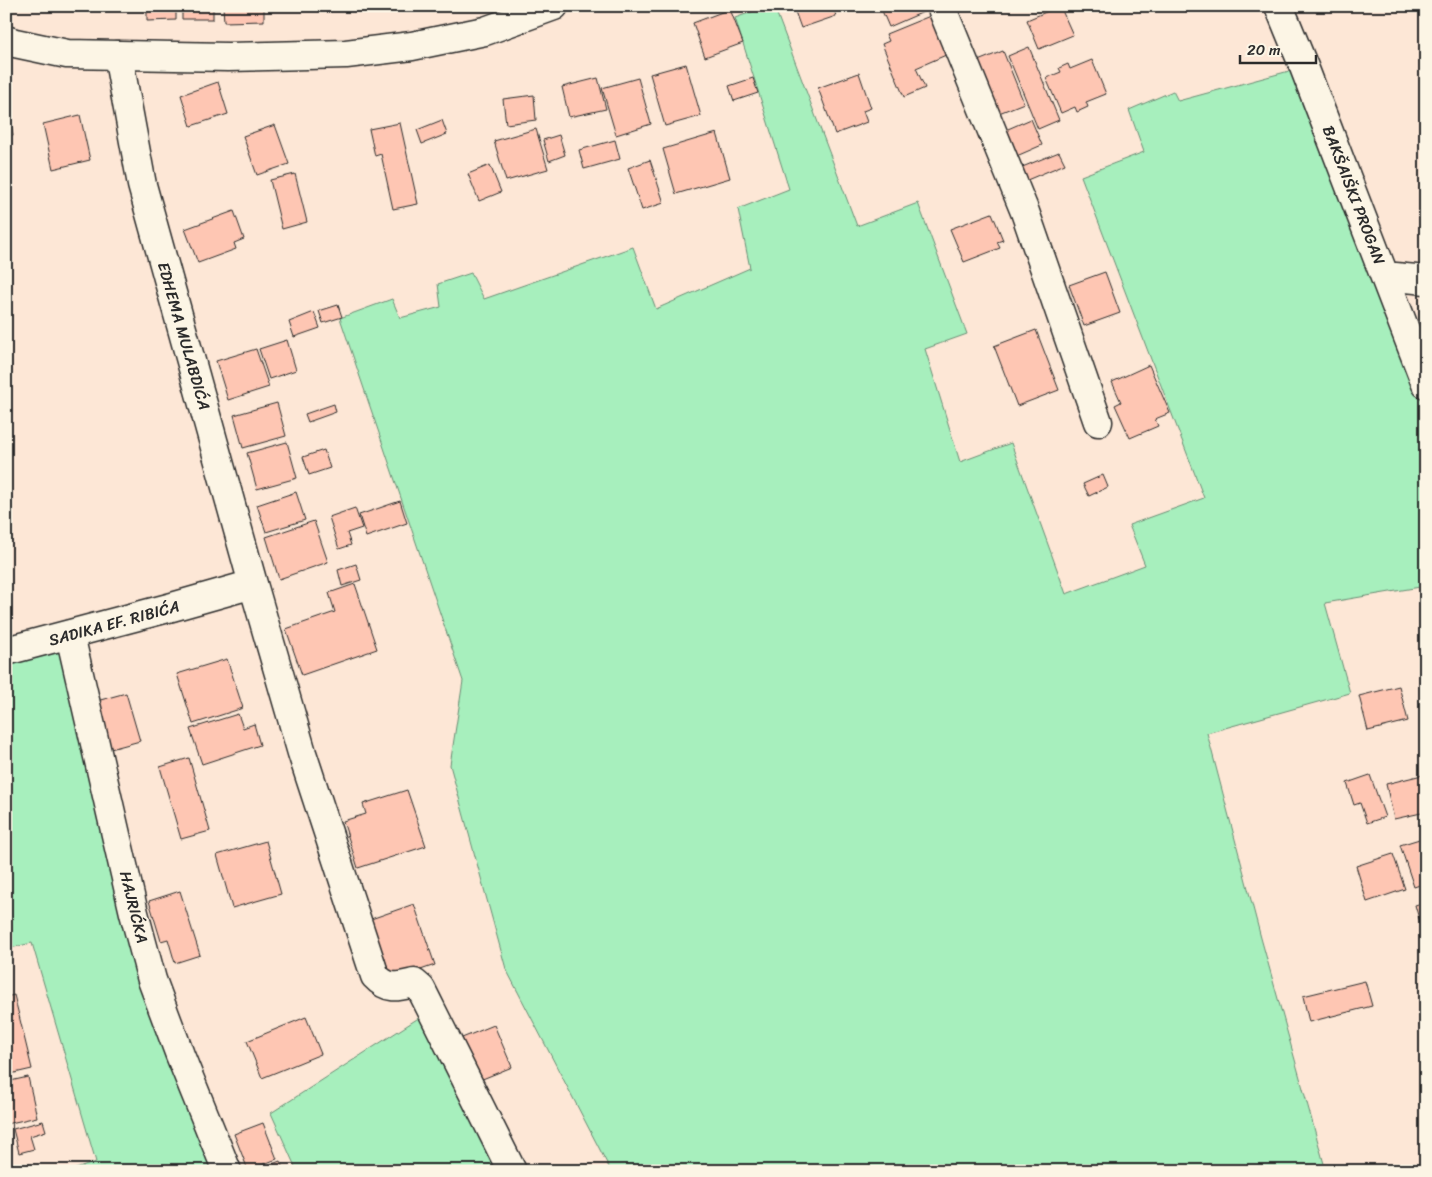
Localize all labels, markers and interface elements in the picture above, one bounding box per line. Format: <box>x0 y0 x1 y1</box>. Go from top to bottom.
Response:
scale bar <box>1240 32 1316 64</box>
text: 20 m <box>1247 37 1281 63</box>
street label: BAKŠAIŠKI PROGAN <box>1314 121 1394 269</box>
street label: EDHEMA MULABDIĆA <box>149 259 219 413</box>
street label: SADIKA EF. RIBIĆA <box>45 592 183 654</box>
street label: HAJRIĆKA <box>111 868 157 946</box>

